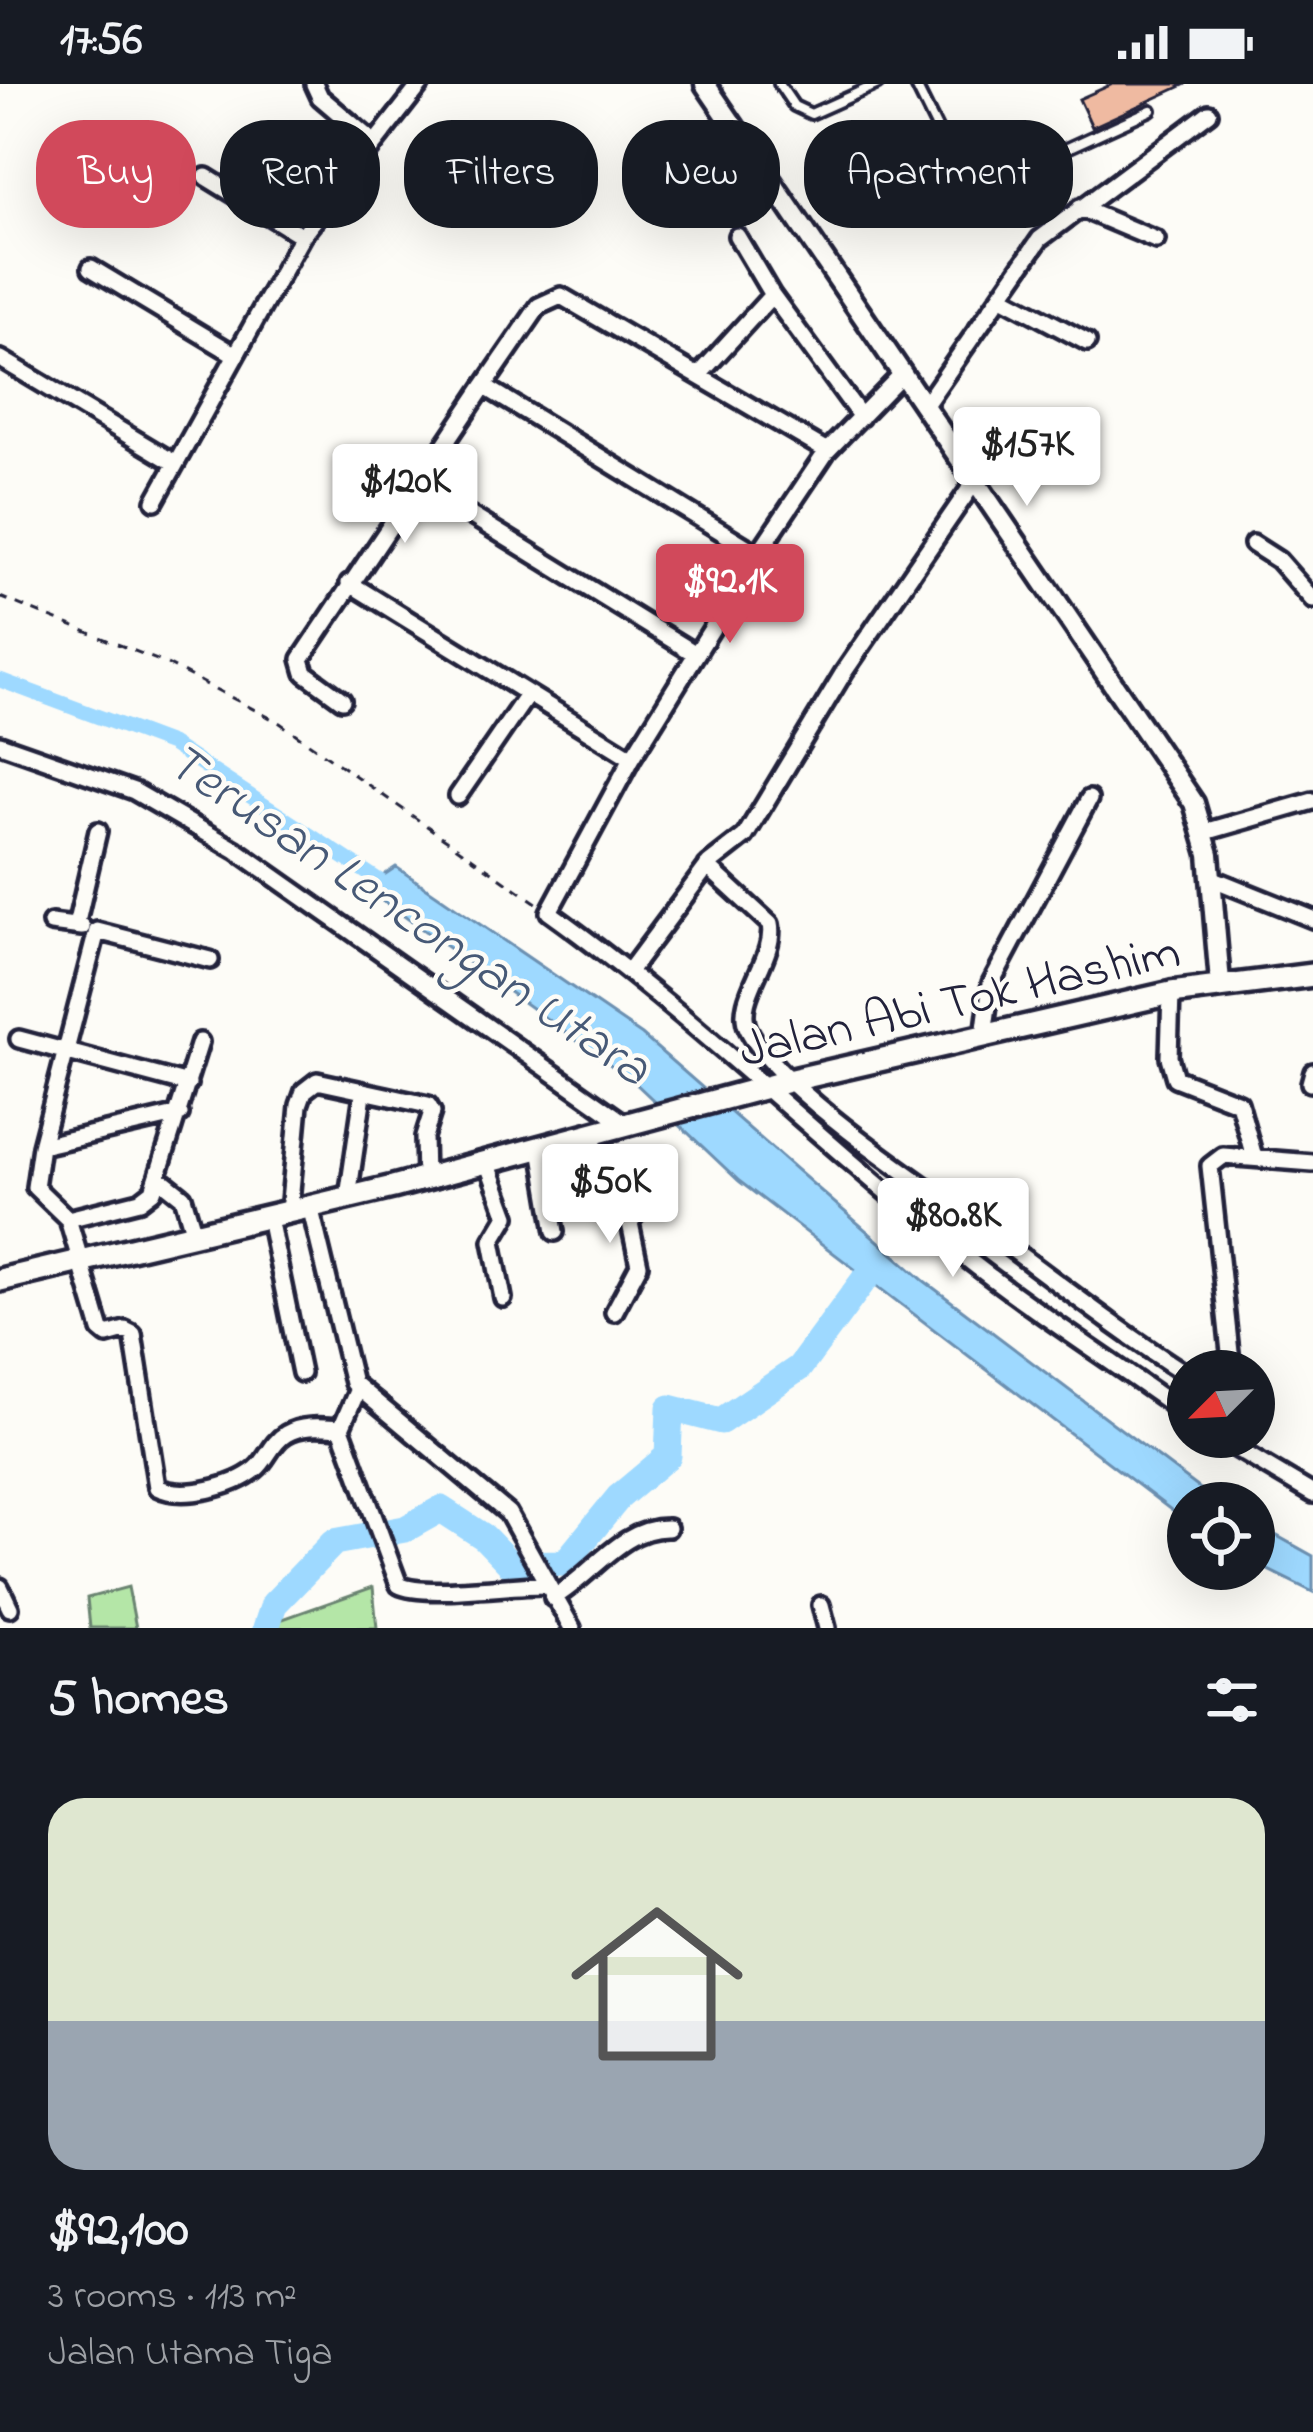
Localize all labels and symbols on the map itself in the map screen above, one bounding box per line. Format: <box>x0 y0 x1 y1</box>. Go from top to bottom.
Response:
pin: $157K <box>943 407 1111 509</box>
pin: $120K <box>321 444 489 546</box>
pin: $92.1K <box>632 544 828 646</box>
water label: Terusan Lencongan Utara <box>148 725 665 1110</box>
street label: Jalan Abi Tok Hashim <box>733 916 1188 1091</box>
pin: $50K <box>539 1144 681 1246</box>
pin: $80.8K <box>855 1178 1051 1280</box>
north arrow <box>1167 1350 1275 1458</box>

